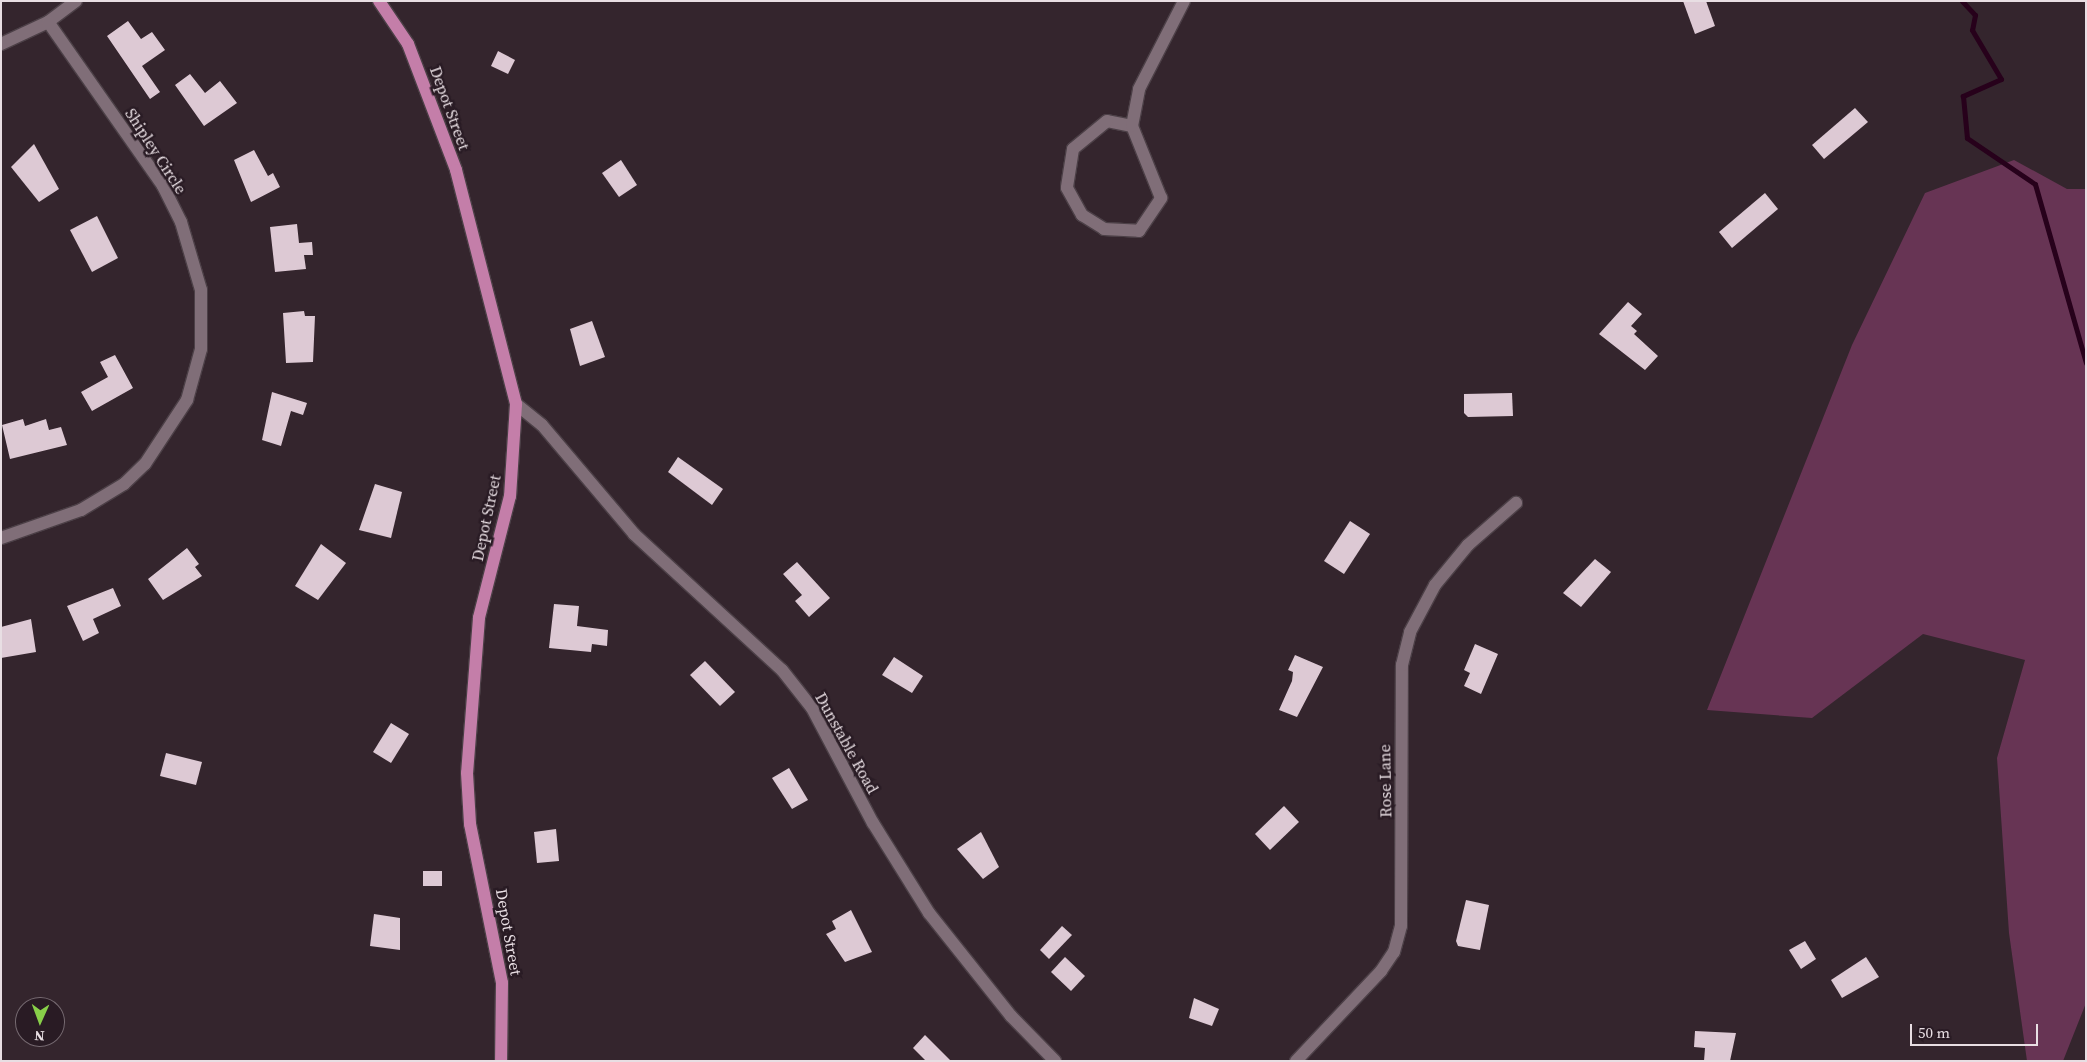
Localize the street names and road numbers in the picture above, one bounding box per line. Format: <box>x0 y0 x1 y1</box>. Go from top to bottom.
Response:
street label: Depot Street <box>426 64 474 152</box>
street label: Shipley Circle <box>121 105 191 197</box>
street label: Depot Street <box>468 473 504 563</box>
street label: Dunstable Road <box>811 689 883 797</box>
street label: Rose Lane <box>1375 744 1395 818</box>
street label: Depot Street <box>492 887 526 977</box>

